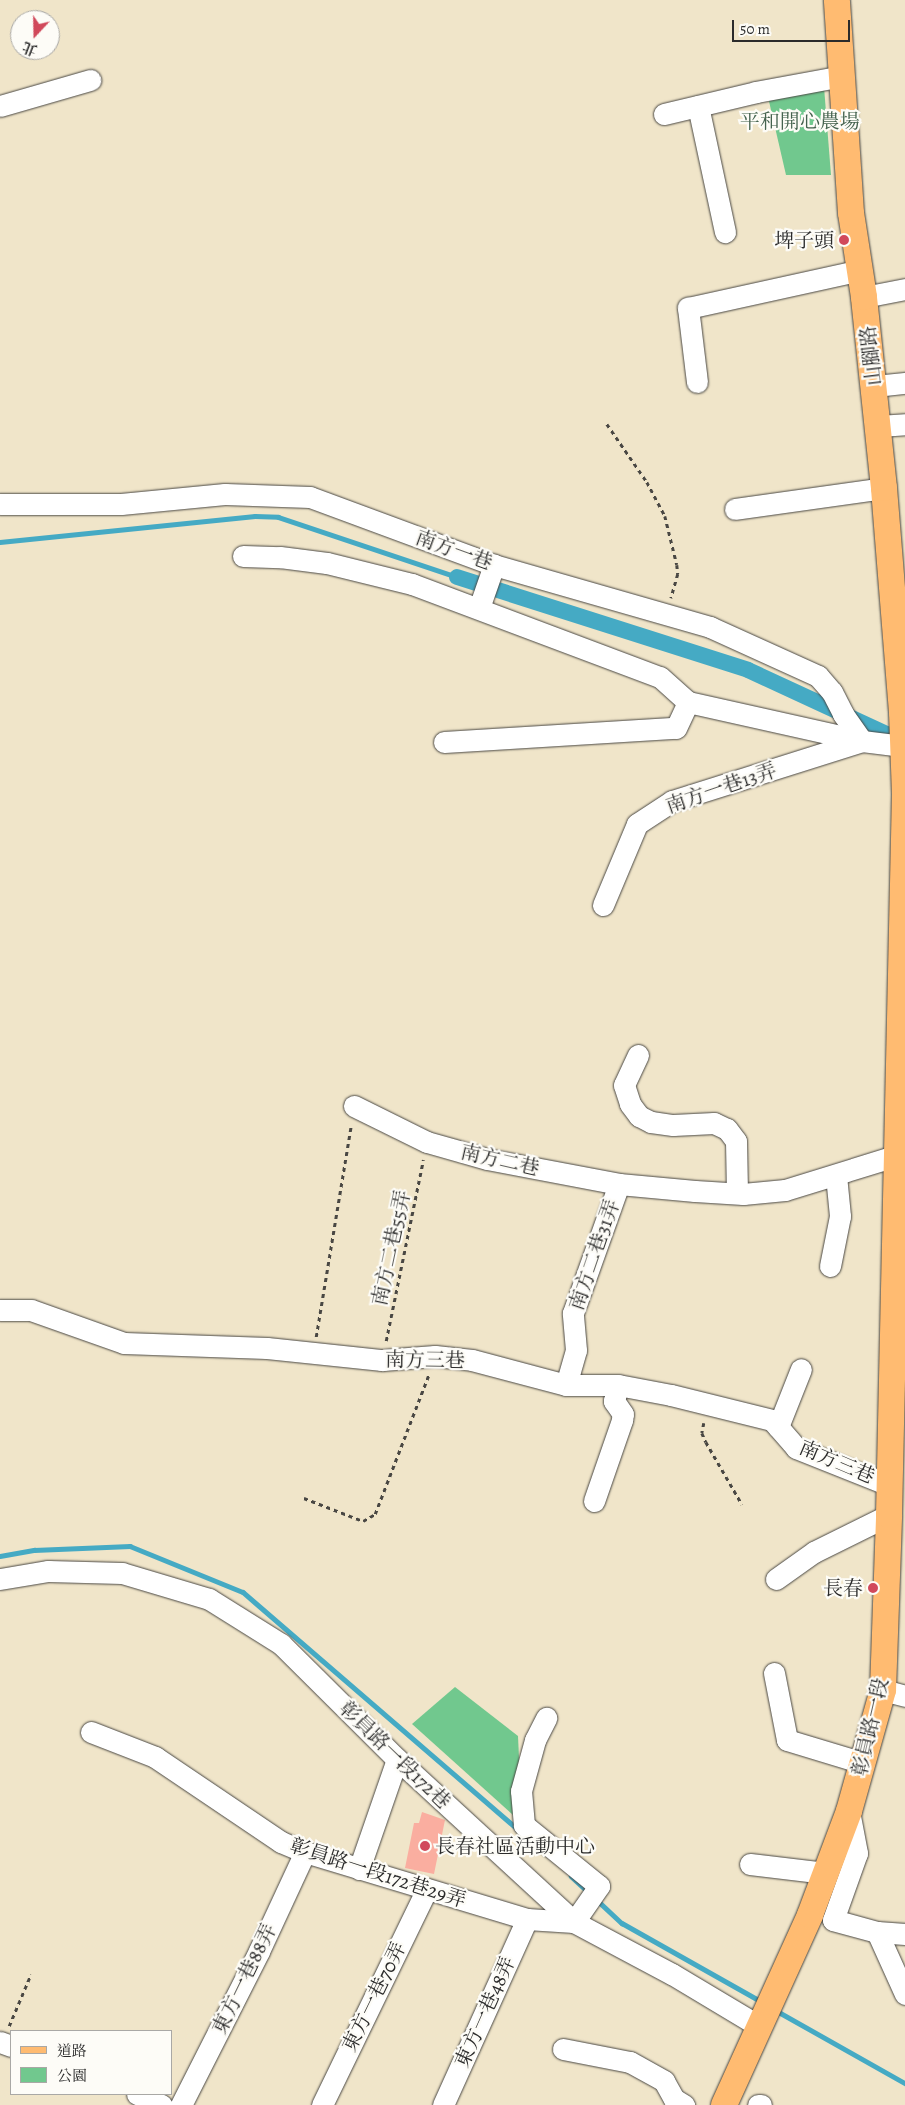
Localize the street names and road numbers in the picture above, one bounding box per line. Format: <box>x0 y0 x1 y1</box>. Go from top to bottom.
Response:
street label: 山腳路 <box>855 325 887 387</box>
street label: 南方一巷 <box>412 525 496 575</box>
street label: 南方一巷13弄 <box>663 758 779 818</box>
street label: 南方二巷 <box>458 1139 542 1181</box>
street label: 南方二巷55弄 <box>367 1188 415 1308</box>
street label: 南方二巷31弄 <box>564 1197 624 1313</box>
street label: 南方三巷 <box>385 1347 465 1373</box>
street label: 南方三巷 <box>795 1435 879 1489</box>
street label: 彰員路一段 <box>847 1676 893 1778</box>
street label: 彰員路一段172巷 <box>335 1696 455 1814</box>
street label: 彰員路一段172巷29弄 <box>287 1833 469 1913</box>
street label: 東方一巷88弄 <box>207 1920 281 2038</box>
street label: 東方一巷70弄 <box>337 1938 411 2056</box>
street label: 東方一巷48弄 <box>450 1953 520 2071</box>

